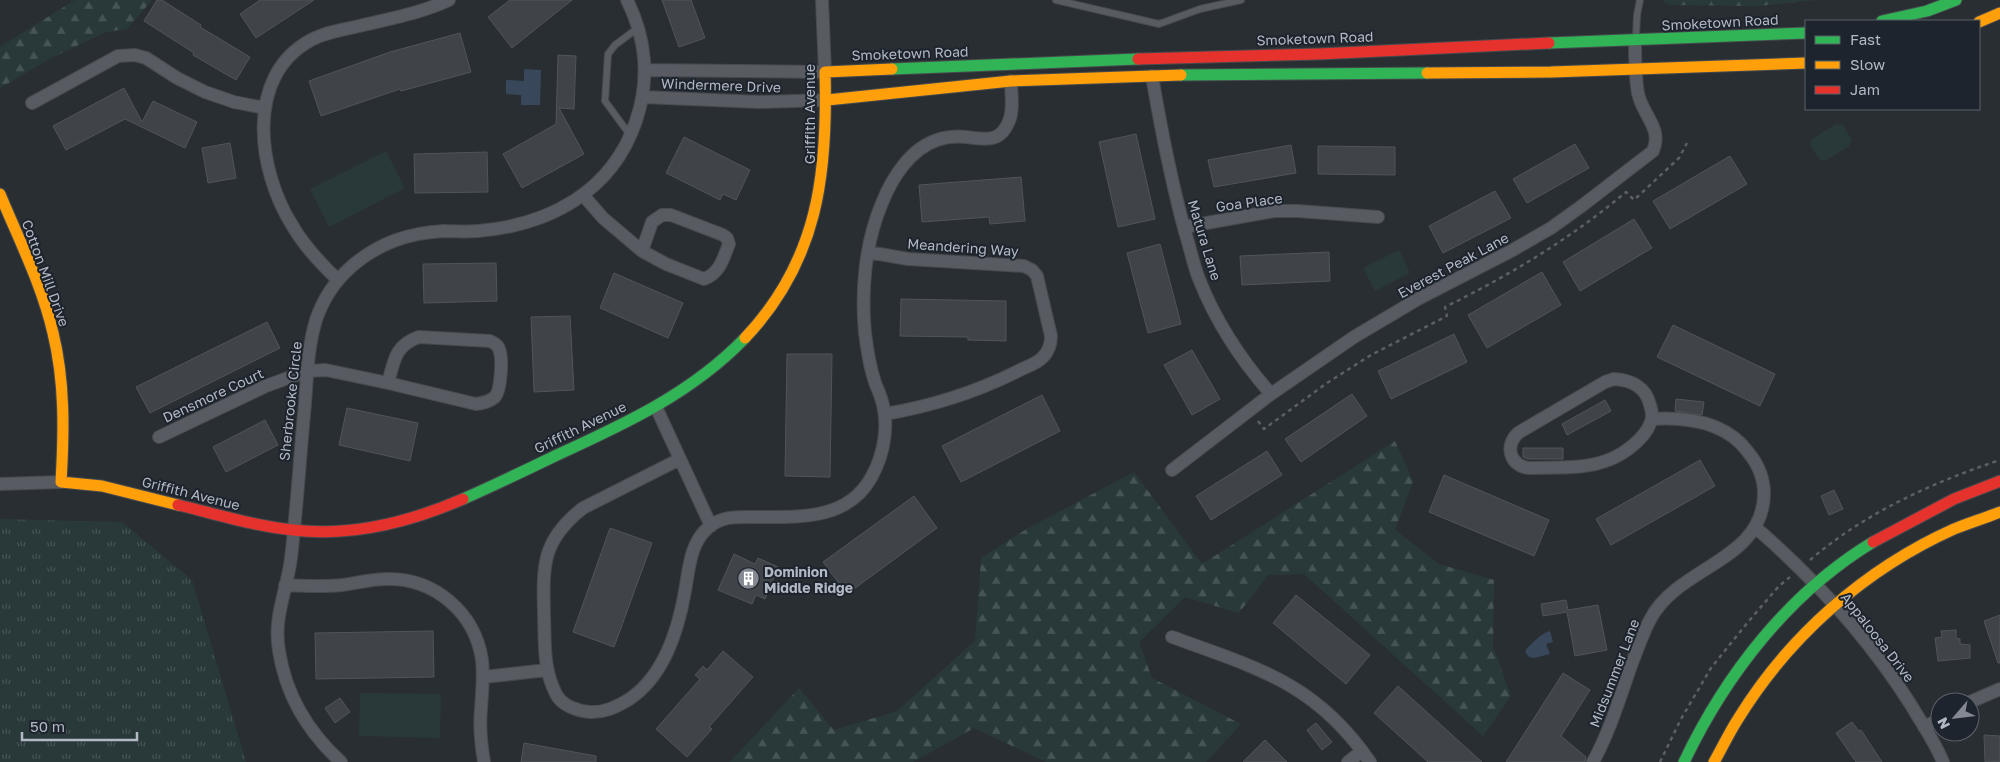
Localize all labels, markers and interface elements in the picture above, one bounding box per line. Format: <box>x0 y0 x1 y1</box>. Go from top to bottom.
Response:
street label: Smoketown Road <box>1661 10 1779 34</box>
legend <box>1805 20 1980 110</box>
street label: Smoketown Road <box>1256 27 1374 49</box>
text: Fast <box>1850 30 1881 48</box>
street label: Smoketown Road <box>851 42 969 64</box>
text: Slow <box>1850 55 1885 73</box>
street label: Griffith Avenue <box>801 64 818 164</box>
street label: Windermere Drive <box>661 74 781 96</box>
text: Jam <box>1850 80 1880 98</box>
street label: Goa Place <box>1215 189 1283 215</box>
street label: Matura Lane <box>1185 198 1225 282</box>
street label: Cotton Mill Drive <box>19 217 73 329</box>
street label: Everest Peak Lane <box>1395 229 1511 301</box>
street label: Meandering Way <box>907 235 1019 259</box>
street label: Sherbrooke Circle <box>275 341 305 461</box>
street label: Densmore Court <box>160 364 266 426</box>
street label: Griffith Avenue <box>531 397 629 457</box>
street label: Griffith Avenue <box>140 473 242 513</box>
place label: Dominion Middle Ridge <box>764 563 853 596</box>
building icon: Dominion Middle Ridge <box>736 567 760 591</box>
street label: Appaloosa Drive <box>1838 589 1918 685</box>
street label: Midsummer Lane <box>1585 616 1643 730</box>
north arrow <box>1930 692 1980 742</box>
scale bar <box>22 710 138 742</box>
text: N <box>1933 715 1953 732</box>
text: 50 m <box>30 717 65 735</box>

